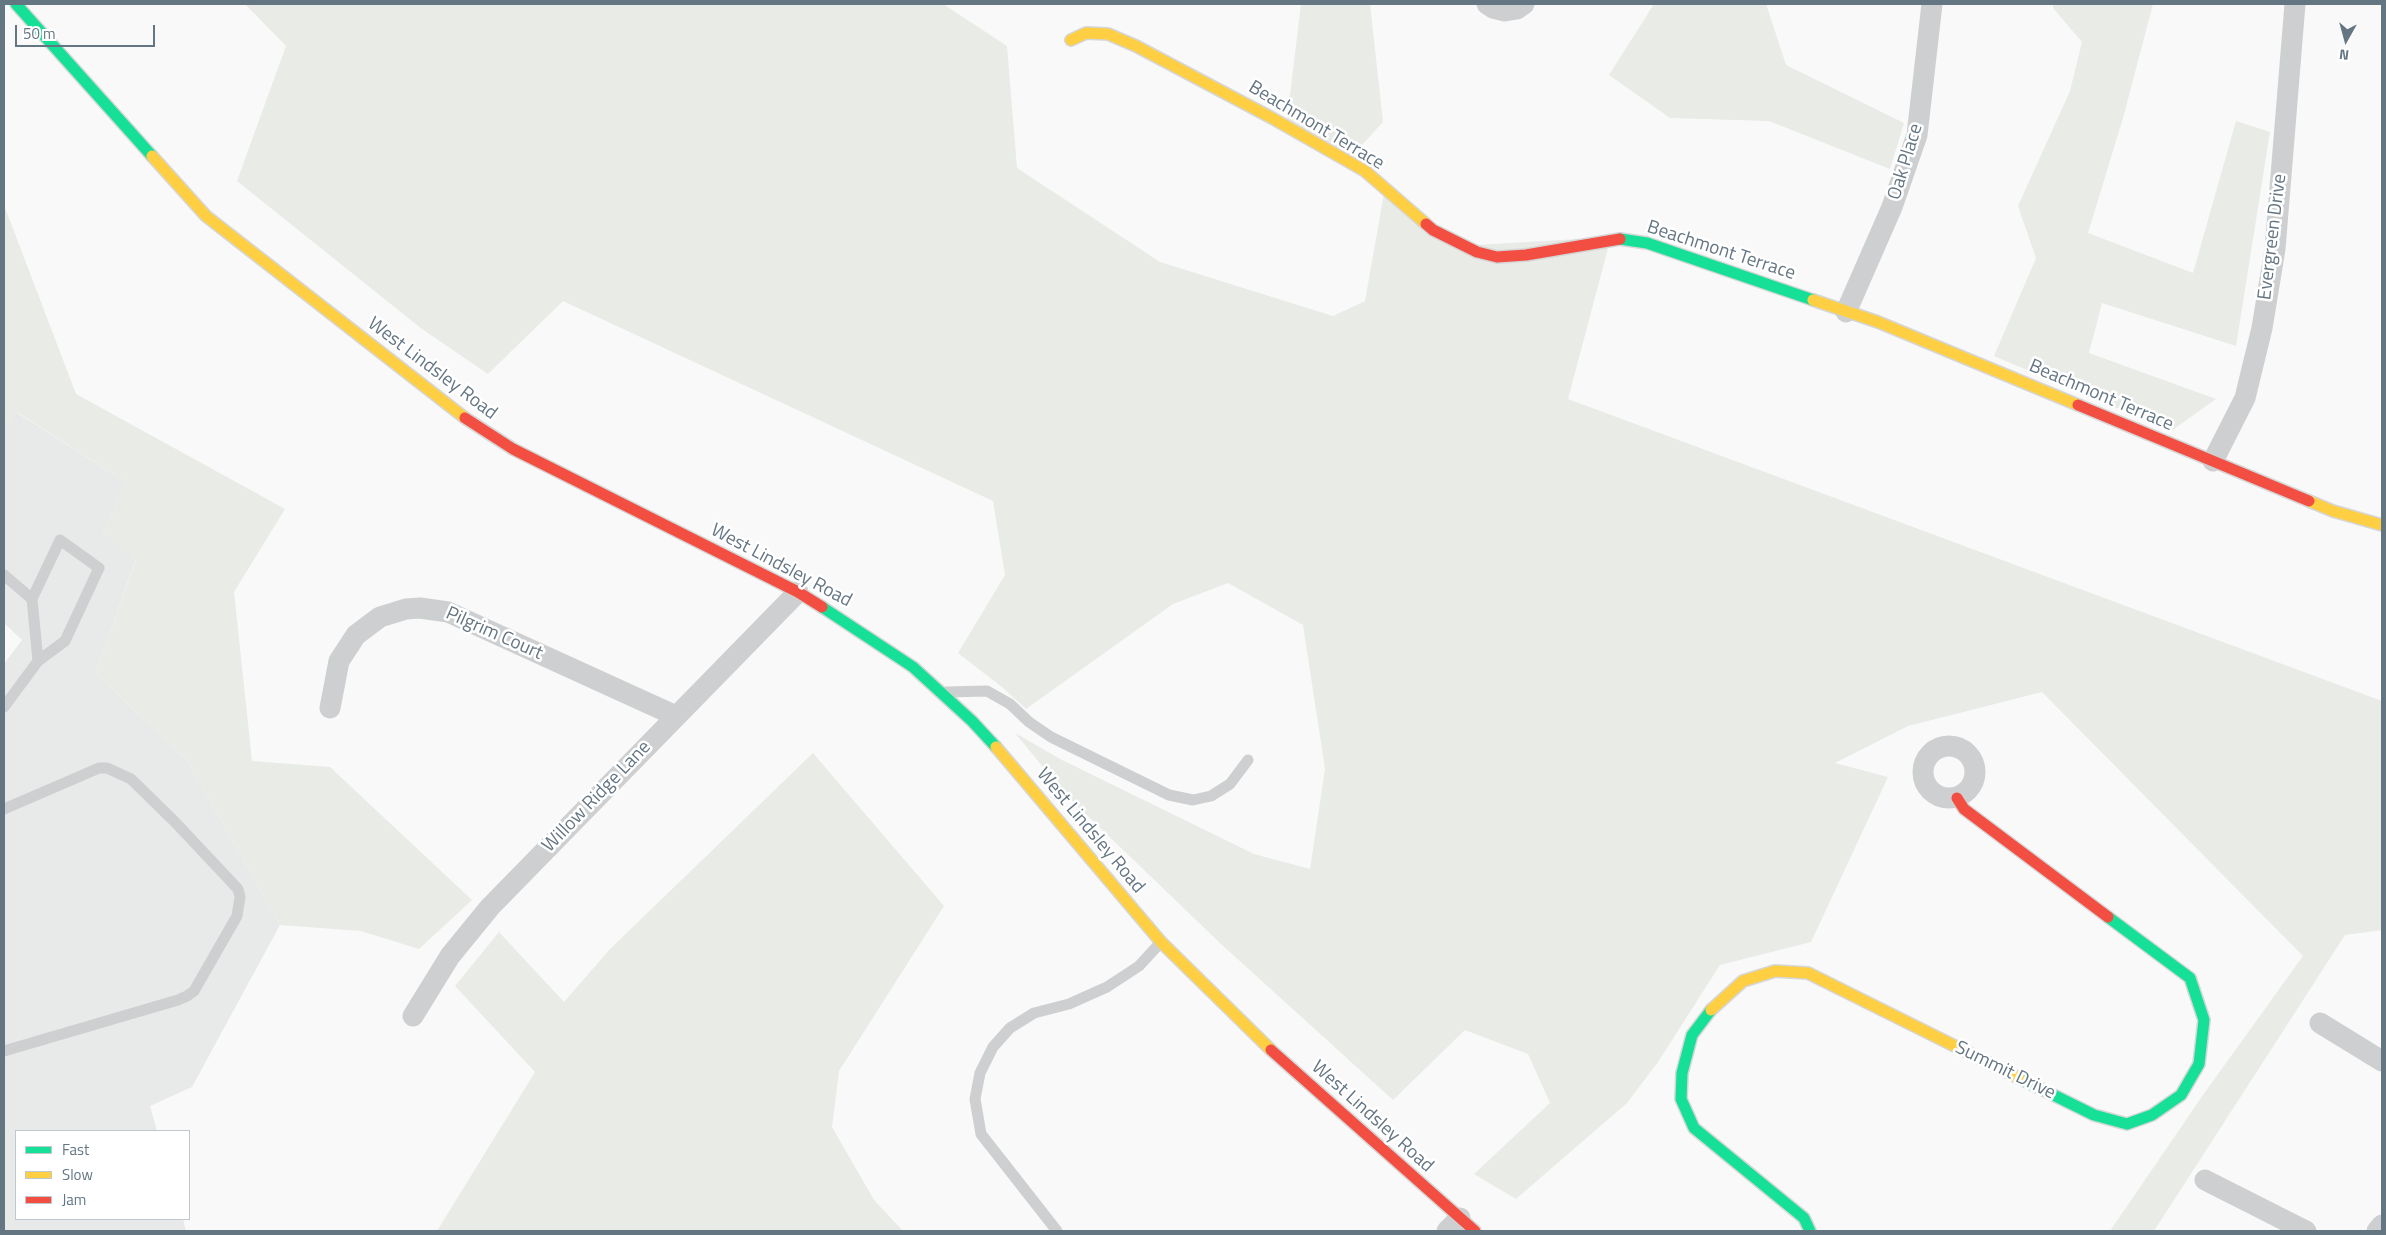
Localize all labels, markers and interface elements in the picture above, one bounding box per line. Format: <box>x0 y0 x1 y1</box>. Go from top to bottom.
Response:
scale bar <box>18 15 158 47</box>
north arrow <box>2321 15 2371 65</box>
text: 50 m <box>23 22 56 45</box>
text: N <box>2338 44 2350 66</box>
street label: Beachmont Terrace <box>1244 76 1388 176</box>
street label: Oak Place <box>1884 121 1928 203</box>
street label: Evergreen Drive <box>2254 173 2292 301</box>
street label: Beachmont Terrace <box>1644 216 1798 286</box>
street label: West Lindsley Road <box>363 313 501 425</box>
street label: Beachmont Terrace <box>2025 355 2177 437</box>
street label: West Lindsley Road <box>707 519 855 613</box>
street label: Pilgrim Court <box>442 602 546 666</box>
street label: Willow Ridge Lane <box>538 736 656 858</box>
street label: West Lindsley Road <box>1031 764 1149 898</box>
street label: Summit Drive <box>1951 1037 2059 1105</box>
street label: West Lindsley Road <box>1306 1056 1438 1178</box>
legend <box>15 1130 190 1220</box>
text: Fast <box>62 1138 89 1161</box>
text: Slow <box>62 1163 93 1186</box>
text: Jam <box>62 1188 86 1211</box>

